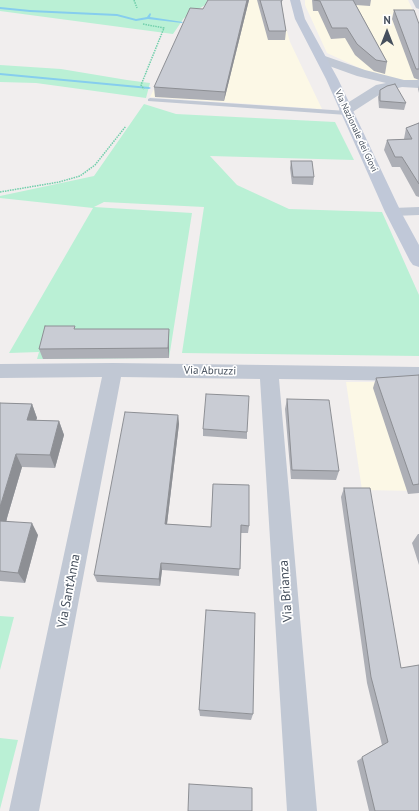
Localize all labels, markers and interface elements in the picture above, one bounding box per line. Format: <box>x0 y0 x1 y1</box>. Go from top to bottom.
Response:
north arrow <box>367 12 407 52</box>
text: N <box>383 13 391 27</box>
street label: Via Nazionale dei Giovi <box>332 88 380 174</box>
street label: Via Abruzzi <box>184 364 236 378</box>
street label: Via Sant'Anna <box>54 553 84 629</box>
street label: Via Brianza <box>276 559 296 623</box>

